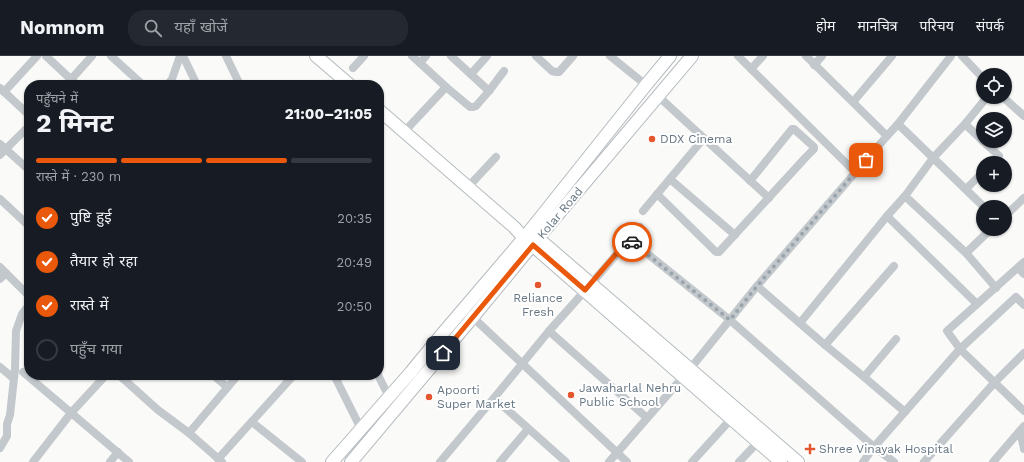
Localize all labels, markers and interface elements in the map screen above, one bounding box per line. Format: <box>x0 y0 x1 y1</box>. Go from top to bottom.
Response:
search box <box>128 10 408 46</box>
text: Nomnom <box>20 16 104 39</box>
icon: search <box>142 17 164 39</box>
text: यहाँ खोजें <box>174 18 227 36</box>
text: होम <box>816 18 835 34</box>
text: मानचित्र <box>857 18 898 34</box>
text: परिचय <box>920 18 954 34</box>
text: संपर्क <box>976 18 1004 34</box>
map controls <box>976 68 1012 236</box>
button: locate <box>976 68 1012 104</box>
text: पहुँचने में <box>36 91 78 106</box>
text: 21:00–21:05 <box>285 105 372 123</box>
text: 2 मिनट <box>36 108 114 138</box>
button: layers <box>976 112 1012 148</box>
place label: DDX Cinema <box>660 132 732 146</box>
marker: DDX Cinema <box>647 134 657 144</box>
pin <box>849 143 883 177</box>
icon: bag <box>855 149 877 171</box>
button: + <box>976 156 1012 192</box>
text: रास्ते में · 230 m <box>36 169 121 184</box>
street label: Kolar Road <box>534 184 586 242</box>
button: − <box>976 200 1012 236</box>
icon: check <box>36 207 58 229</box>
text: पुष्टि हुई <box>70 208 112 226</box>
text: 20:35 <box>337 211 372 226</box>
courier <box>612 222 652 262</box>
icon: car <box>621 231 643 253</box>
icon: check <box>36 251 58 273</box>
text: तैयार हो रहा <box>70 252 137 270</box>
text: 20:49 <box>337 255 372 270</box>
marker: Reliance Fresh <box>533 280 543 290</box>
place label: Reliance Fresh <box>513 291 563 319</box>
icon: check <box>36 295 58 317</box>
text: रास्ते में <box>70 296 109 314</box>
text: 20:50 <box>337 299 372 314</box>
pin <box>426 336 460 370</box>
text: पहुँच गया <box>70 340 122 358</box>
icon: home <box>432 342 454 364</box>
place label: Jawaharlal Nehru Public School <box>579 381 681 409</box>
place label: Apoorti Super Market <box>437 383 515 411</box>
marker: Jawaharlal Nehru Public School <box>566 390 576 400</box>
marker: Apoorti Super Market <box>424 392 434 402</box>
place label: Shree Vinayak Hospital <box>819 442 953 456</box>
marker: Shree Vinayak Hospital <box>804 443 816 455</box>

